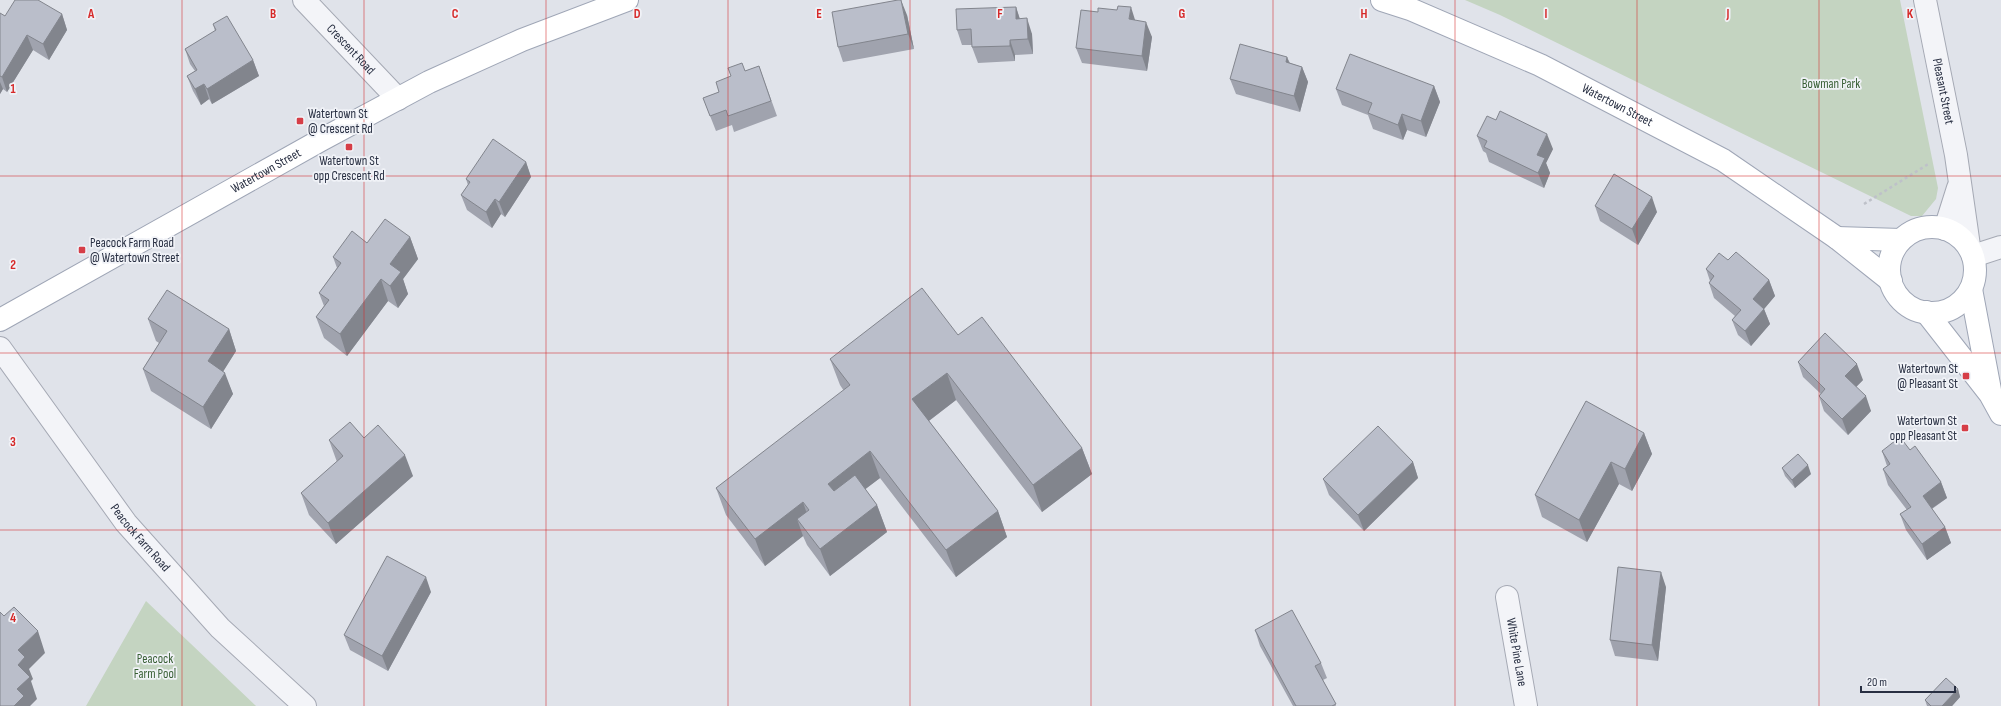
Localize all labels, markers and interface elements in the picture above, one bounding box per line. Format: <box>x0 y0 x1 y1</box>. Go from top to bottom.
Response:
text: A <box>87 6 95 22</box>
text: B <box>270 6 276 22</box>
text: C <box>452 6 459 22</box>
text: D <box>634 6 641 22</box>
text: E <box>816 6 822 22</box>
text: F <box>997 6 1003 22</box>
text: G <box>1179 6 1186 22</box>
text: H <box>1361 6 1368 22</box>
text: I <box>1545 6 1548 22</box>
text: J <box>1726 6 1730 22</box>
text: K <box>1907 6 1914 22</box>
street label: Crescent Road <box>323 21 378 78</box>
street label: Pleasant Street <box>1929 57 1958 126</box>
park label: Bowman Park <box>1802 76 1860 92</box>
street label: Watertown Street <box>1579 80 1655 130</box>
text: 1 <box>10 81 16 97</box>
place label: Watertown St @ Crescent Rd <box>308 106 373 137</box>
marker: Watertown St @ Crescent Rd <box>295 116 305 126</box>
marker: Watertown St opp Crescent Rd <box>344 142 354 152</box>
street label: Watertown Street <box>228 145 304 197</box>
place label: Watertown St opp Crescent Rd <box>313 153 385 184</box>
place label: Peacock Farm Road @ Watertown Street <box>90 235 179 266</box>
marker: Peacock Farm Road @ Watertown Street <box>77 245 87 255</box>
text: 2 <box>10 257 16 273</box>
place label: Watertown St @ Pleasant St <box>1897 361 1958 392</box>
marker: Watertown St @ Pleasant St <box>1961 371 1971 381</box>
place label: Watertown St opp Pleasant St <box>1890 413 1957 444</box>
marker: Watertown St opp Pleasant St <box>1960 423 1970 433</box>
text: 3 <box>10 434 16 450</box>
street label: Peacock Farm Road <box>107 501 174 575</box>
text: 4 <box>10 610 16 626</box>
street label: White Pine Lane <box>1503 617 1530 688</box>
park label: Peacock Farm Pool <box>134 651 176 682</box>
scale bar <box>1861 668 1955 694</box>
text: 20 m <box>1867 675 1887 690</box>

